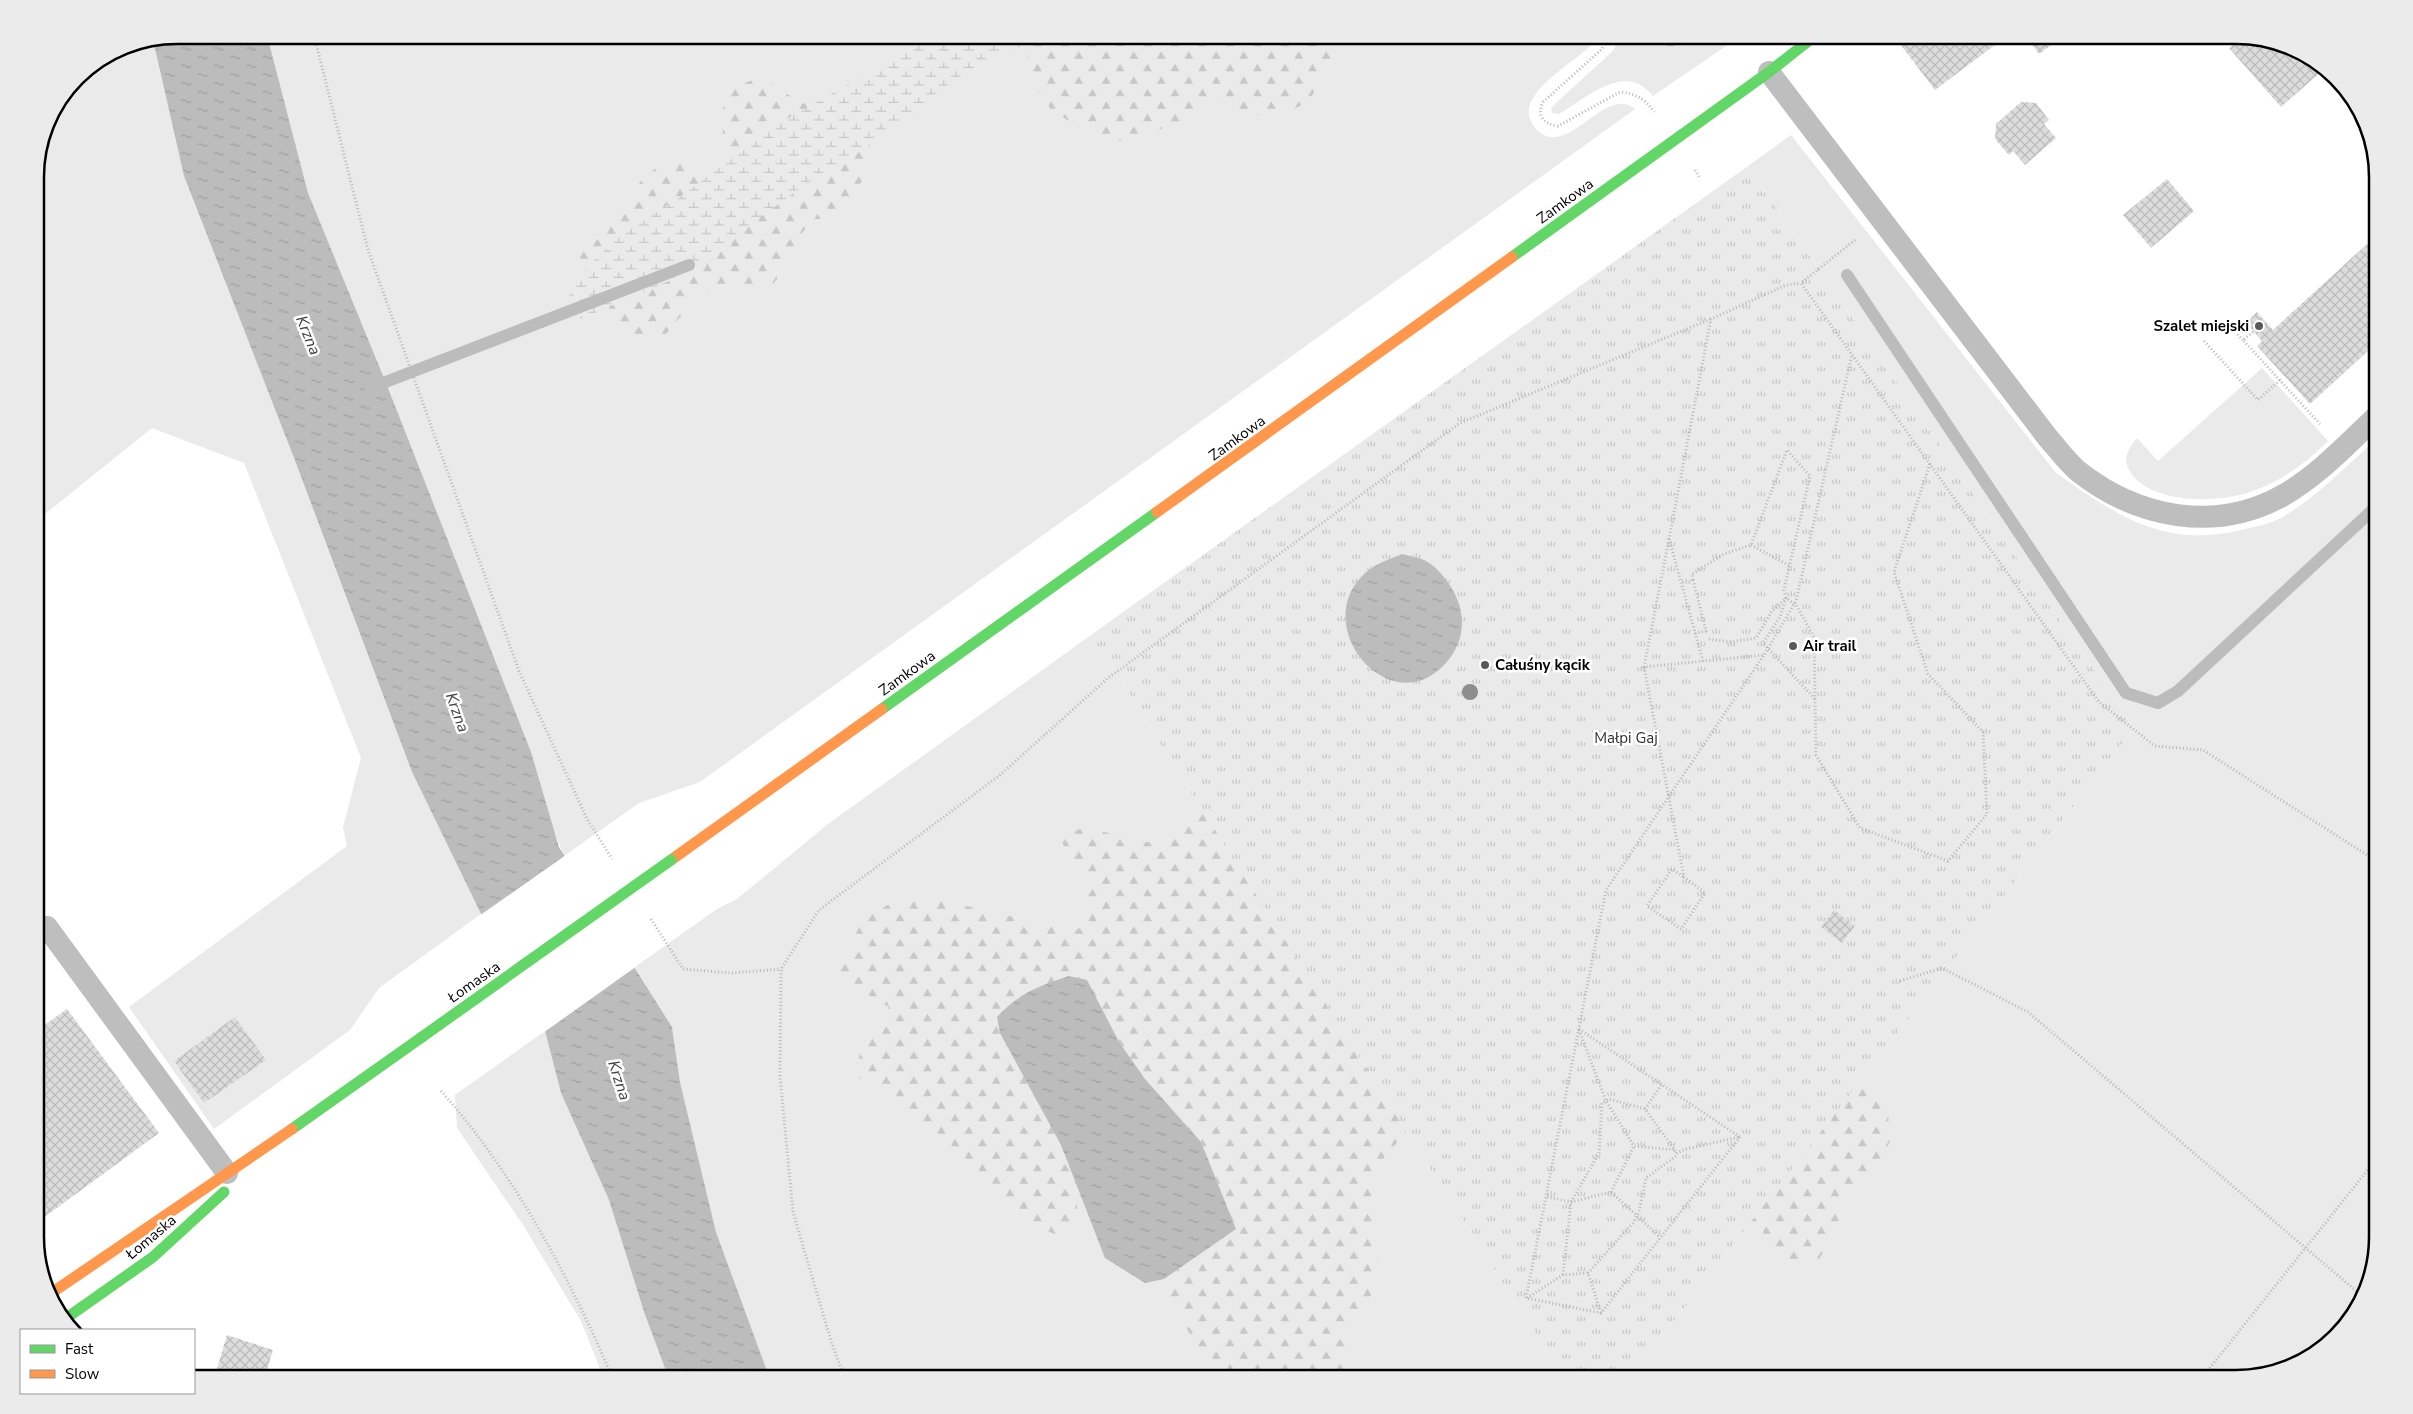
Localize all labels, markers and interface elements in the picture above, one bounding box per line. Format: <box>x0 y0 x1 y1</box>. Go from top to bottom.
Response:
street label: Zamkowa <box>1533 174 1597 228</box>
water label: Krzna <box>290 312 326 358</box>
place label: Szalet miejski <box>2154 316 2249 336</box>
marker: Szalet miejski <box>2253 320 2265 332</box>
street label: Zamkowa <box>1205 411 1269 465</box>
place label: Air trail <box>1803 636 1857 656</box>
marker: Air trail <box>1787 640 1799 652</box>
street label: Zamkowa <box>875 646 939 700</box>
place label: Całuśny kącik <box>1495 655 1591 675</box>
marker: Całuśny kącik <box>1479 659 1491 671</box>
water label: Krzna <box>440 689 474 735</box>
park label: Małpi Gaj <box>1594 728 1658 748</box>
street label: Łomaska <box>443 957 504 1008</box>
water label: Krzna <box>602 1058 636 1103</box>
street label: Łomaska <box>121 1210 180 1265</box>
legend <box>20 1329 195 1394</box>
text: Fast <box>65 1339 94 1359</box>
text: Slow <box>65 1364 100 1384</box>

